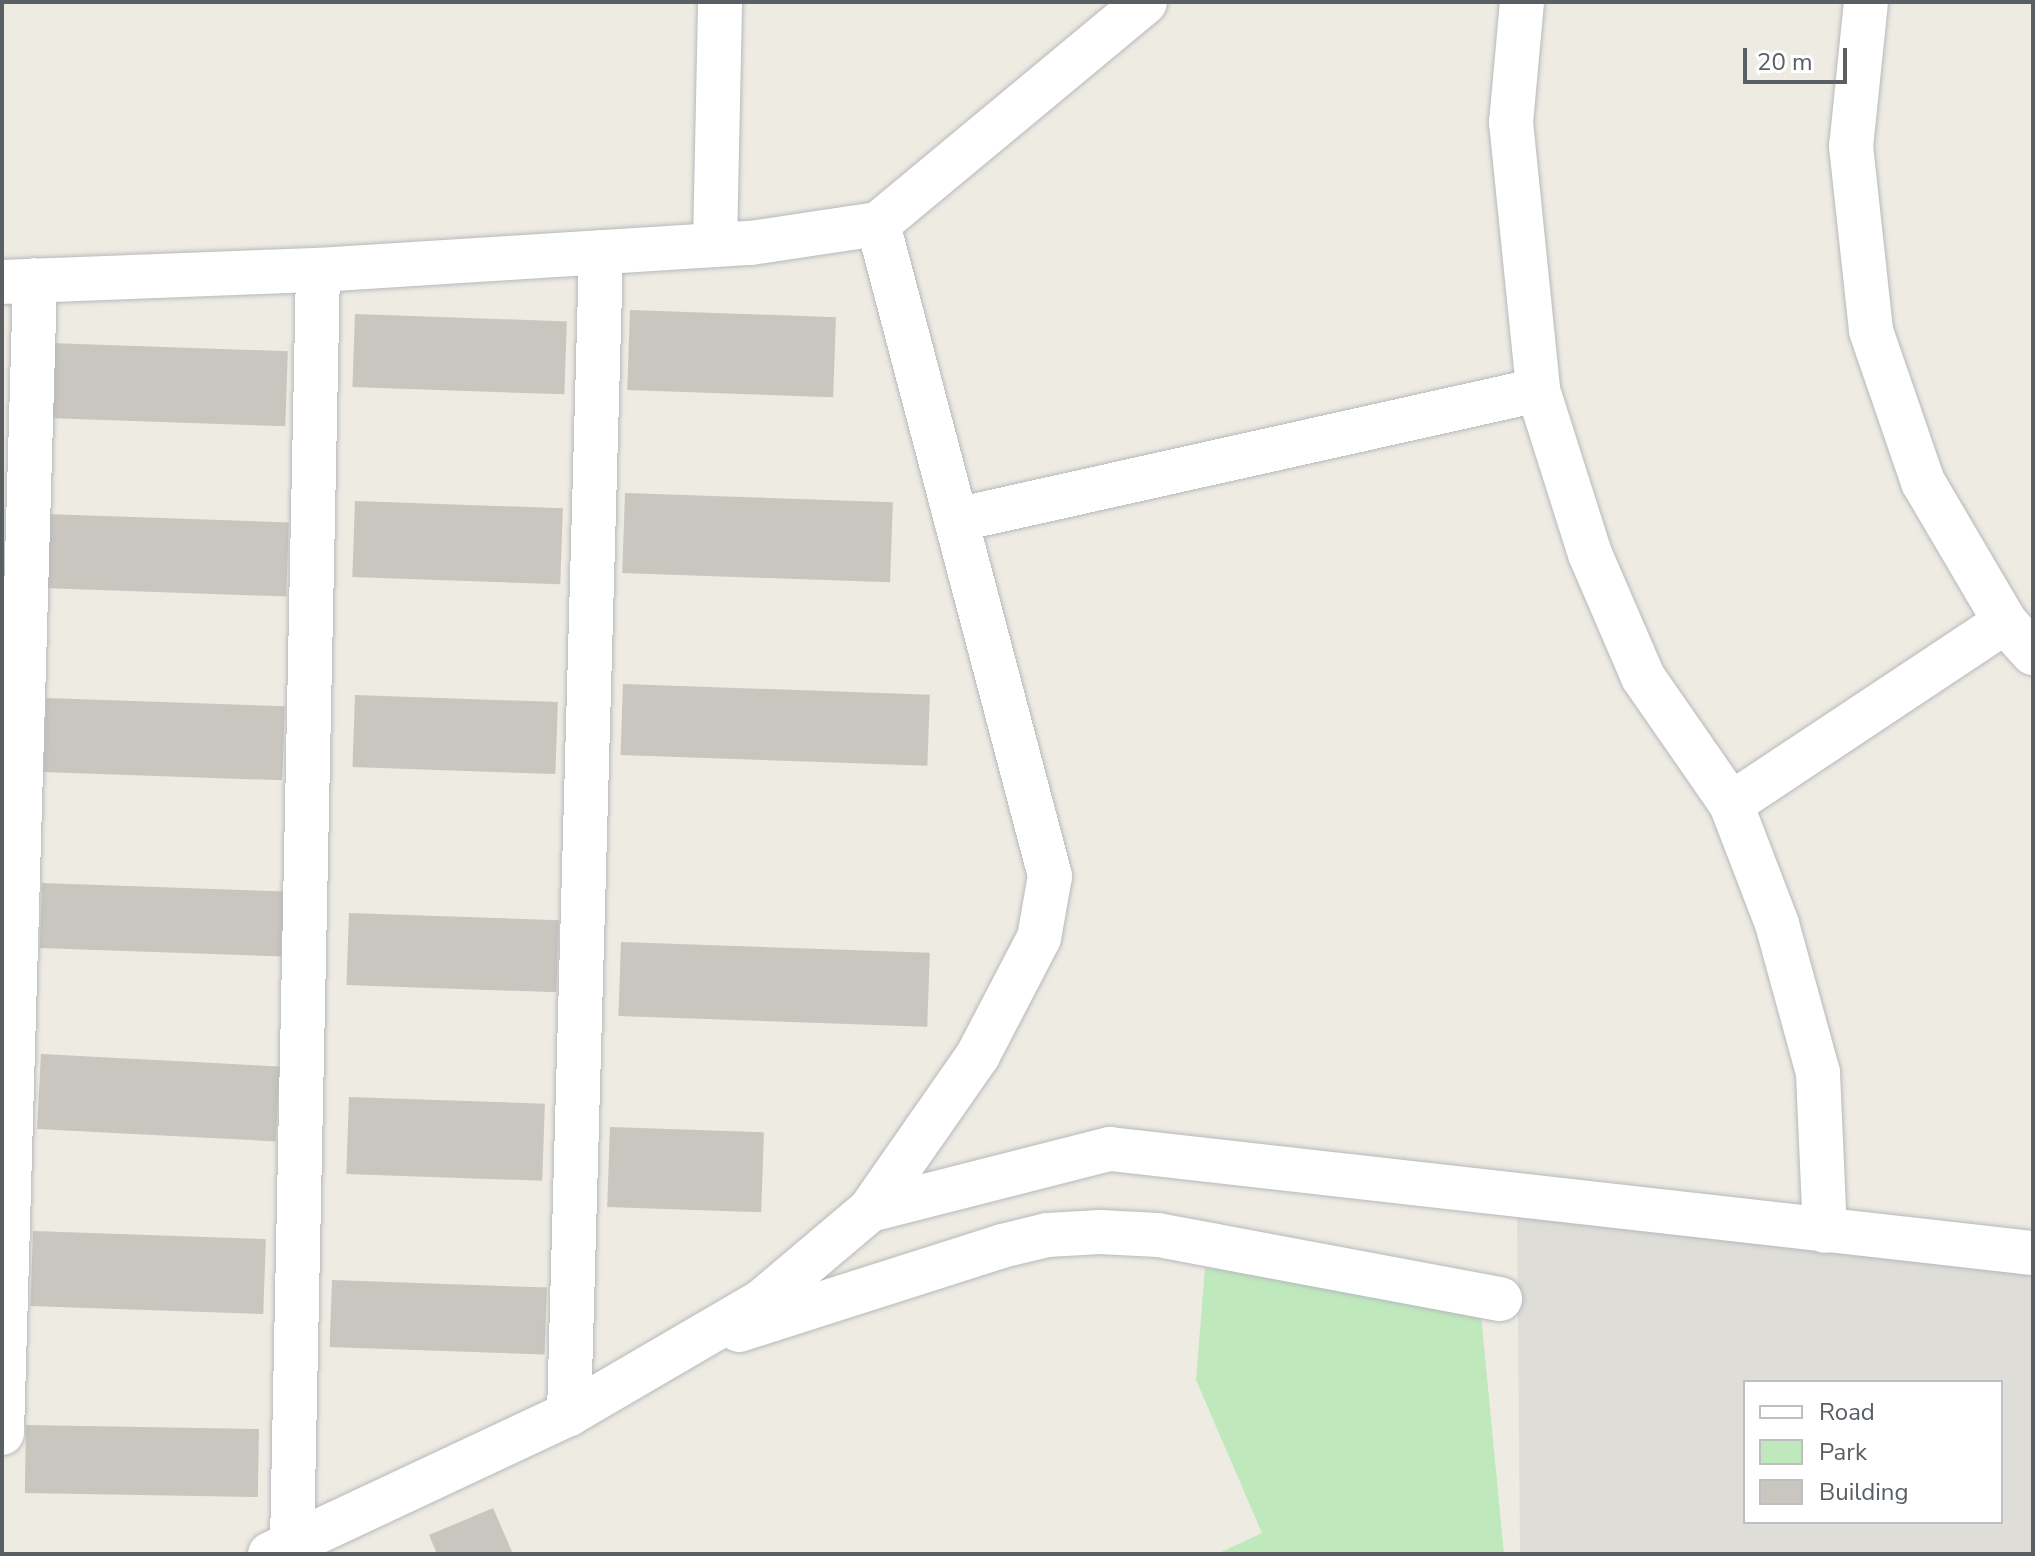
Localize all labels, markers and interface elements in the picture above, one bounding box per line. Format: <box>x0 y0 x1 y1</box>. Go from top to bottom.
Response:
scale bar <box>1747 32 1851 82</box>
text: 20 m <box>1757 46 1813 78</box>
legend <box>1743 1380 2003 1524</box>
text: Road <box>1819 1396 1875 1428</box>
text: Park <box>1819 1436 1867 1468</box>
text: Building <box>1819 1476 1909 1508</box>

